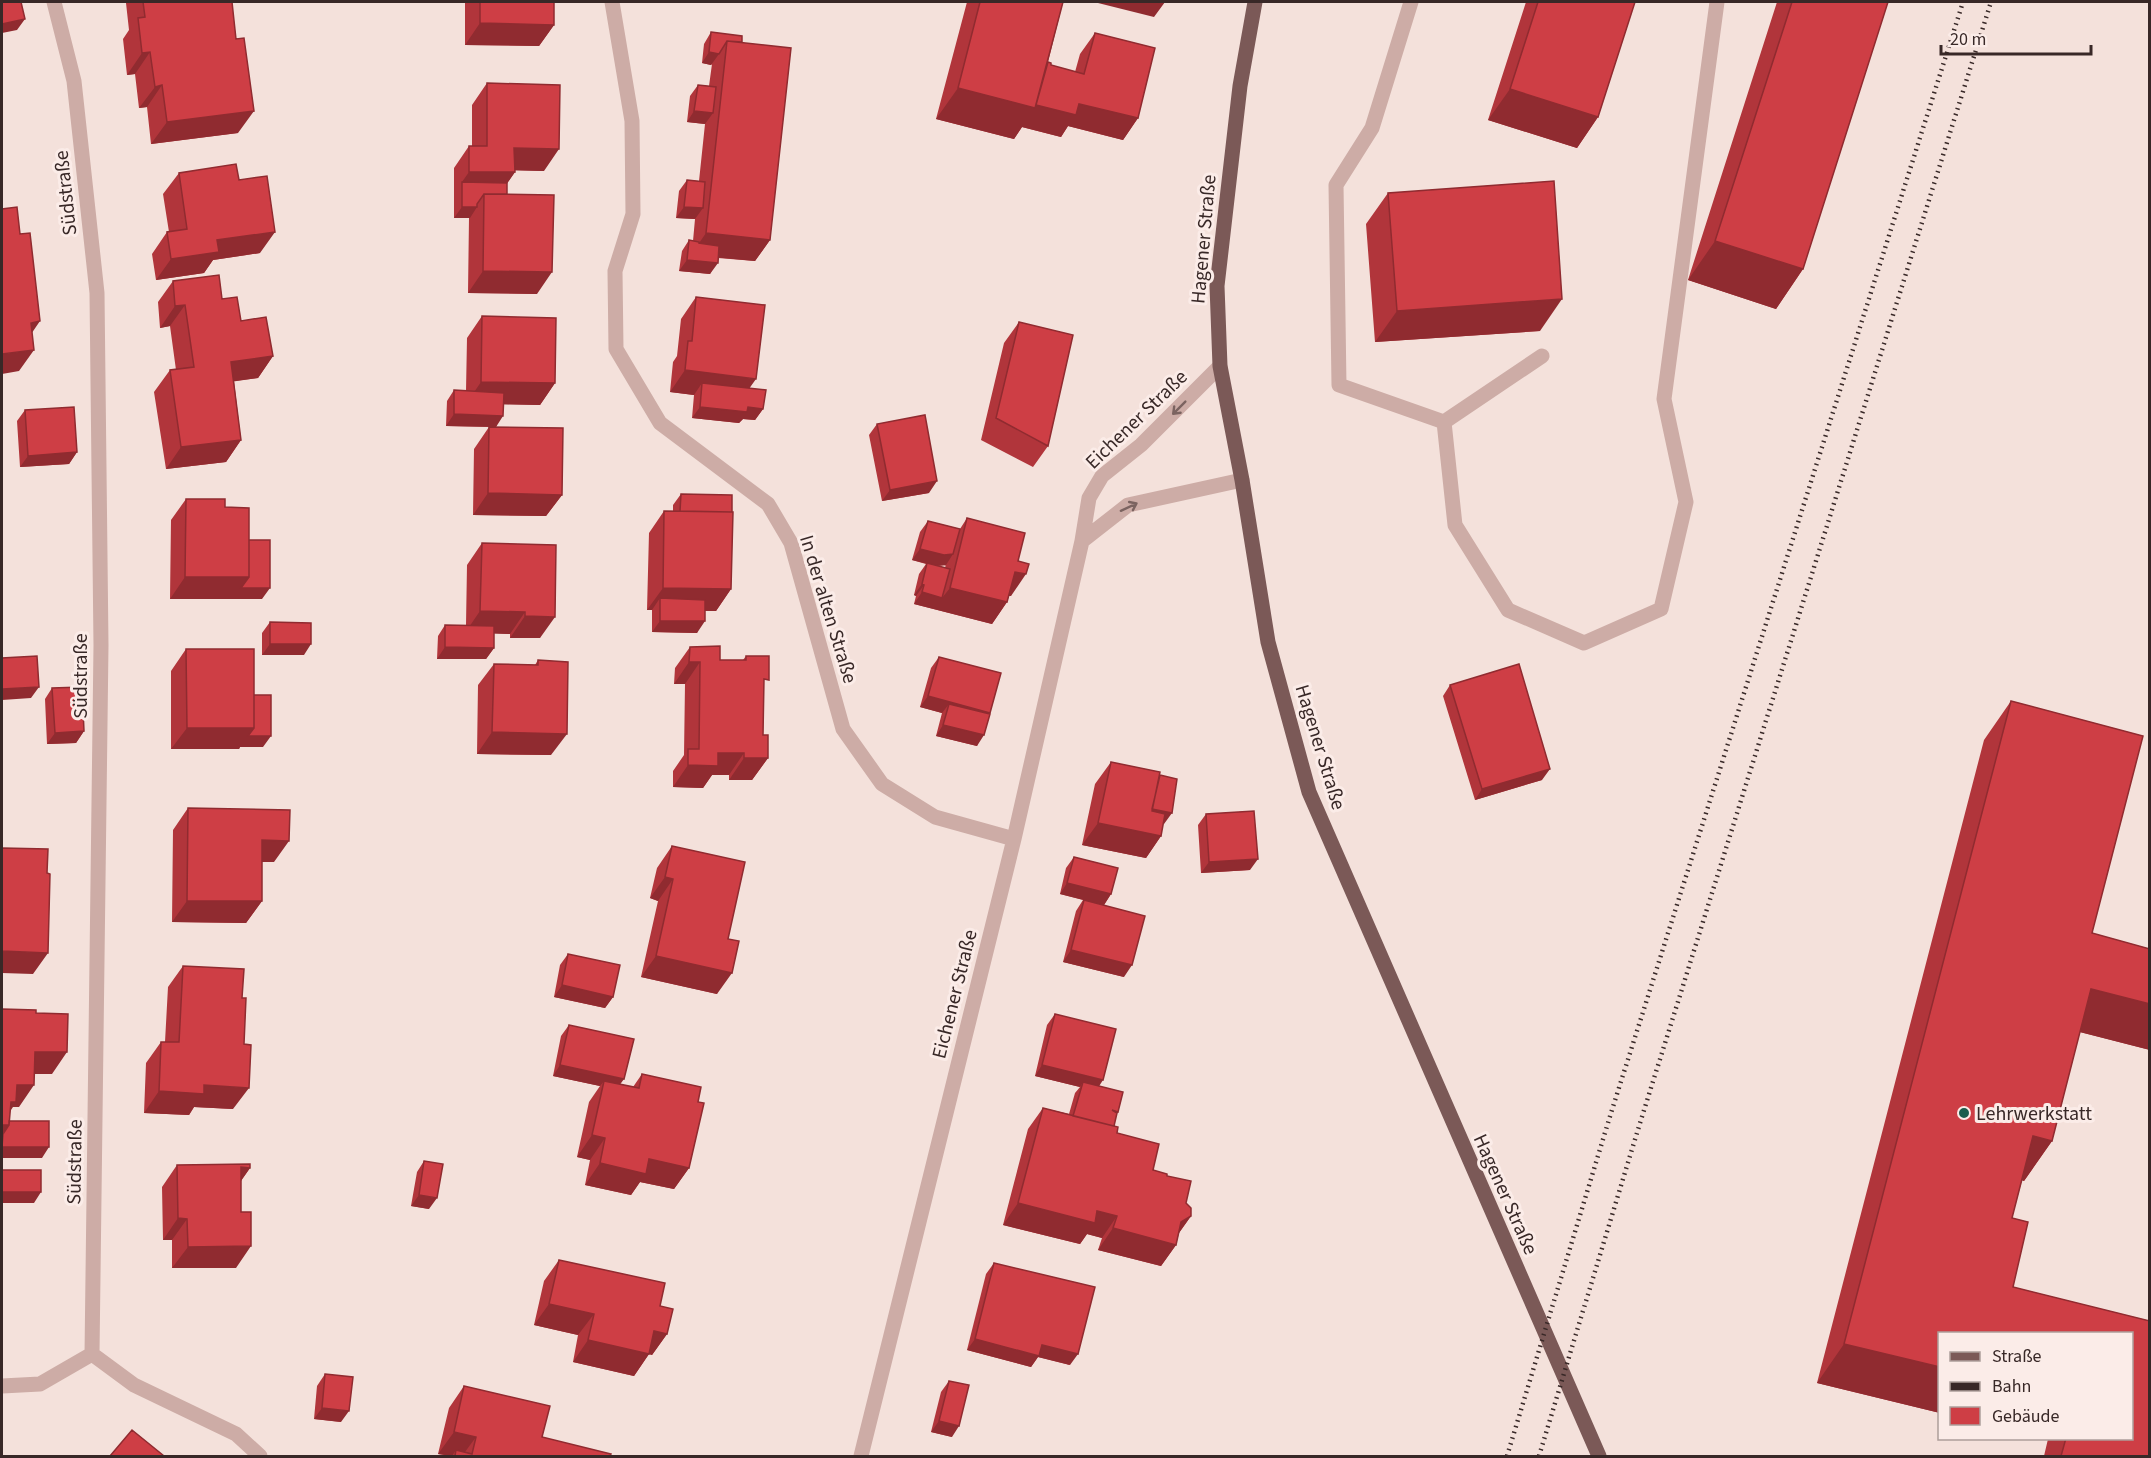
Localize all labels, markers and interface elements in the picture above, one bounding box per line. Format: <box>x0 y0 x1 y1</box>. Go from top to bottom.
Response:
scale bar <box>1941 18 2091 56</box>
text: 20 m <box>1950 27 1986 52</box>
street label: Südstraße <box>48 149 84 237</box>
street label: Hagener Straße <box>1184 173 1224 305</box>
street label: Eichener Straße <box>1079 364 1194 476</box>
one-way arrow <box>1171 400 1186 415</box>
one-way arrow <box>1120 501 1138 512</box>
street label: In der alten Straße <box>792 532 864 687</box>
street label: Südstraße <box>67 633 95 719</box>
street label: Hagener Straße <box>1288 681 1352 813</box>
street label: Eichener Straße <box>925 927 985 1062</box>
place label: Lehrwerkstatt <box>1976 1100 2092 1128</box>
marker: Lehrwerkstatt <box>1957 1106 1971 1120</box>
street label: Südstraße <box>60 1119 90 1205</box>
street label: Hagener Straße <box>1466 1130 1544 1259</box>
legend <box>1938 1332 2133 1440</box>
text: Straße <box>1992 1344 2042 1369</box>
text: Bahn <box>1992 1374 2031 1399</box>
text: Gebäude <box>1992 1404 2060 1429</box>

